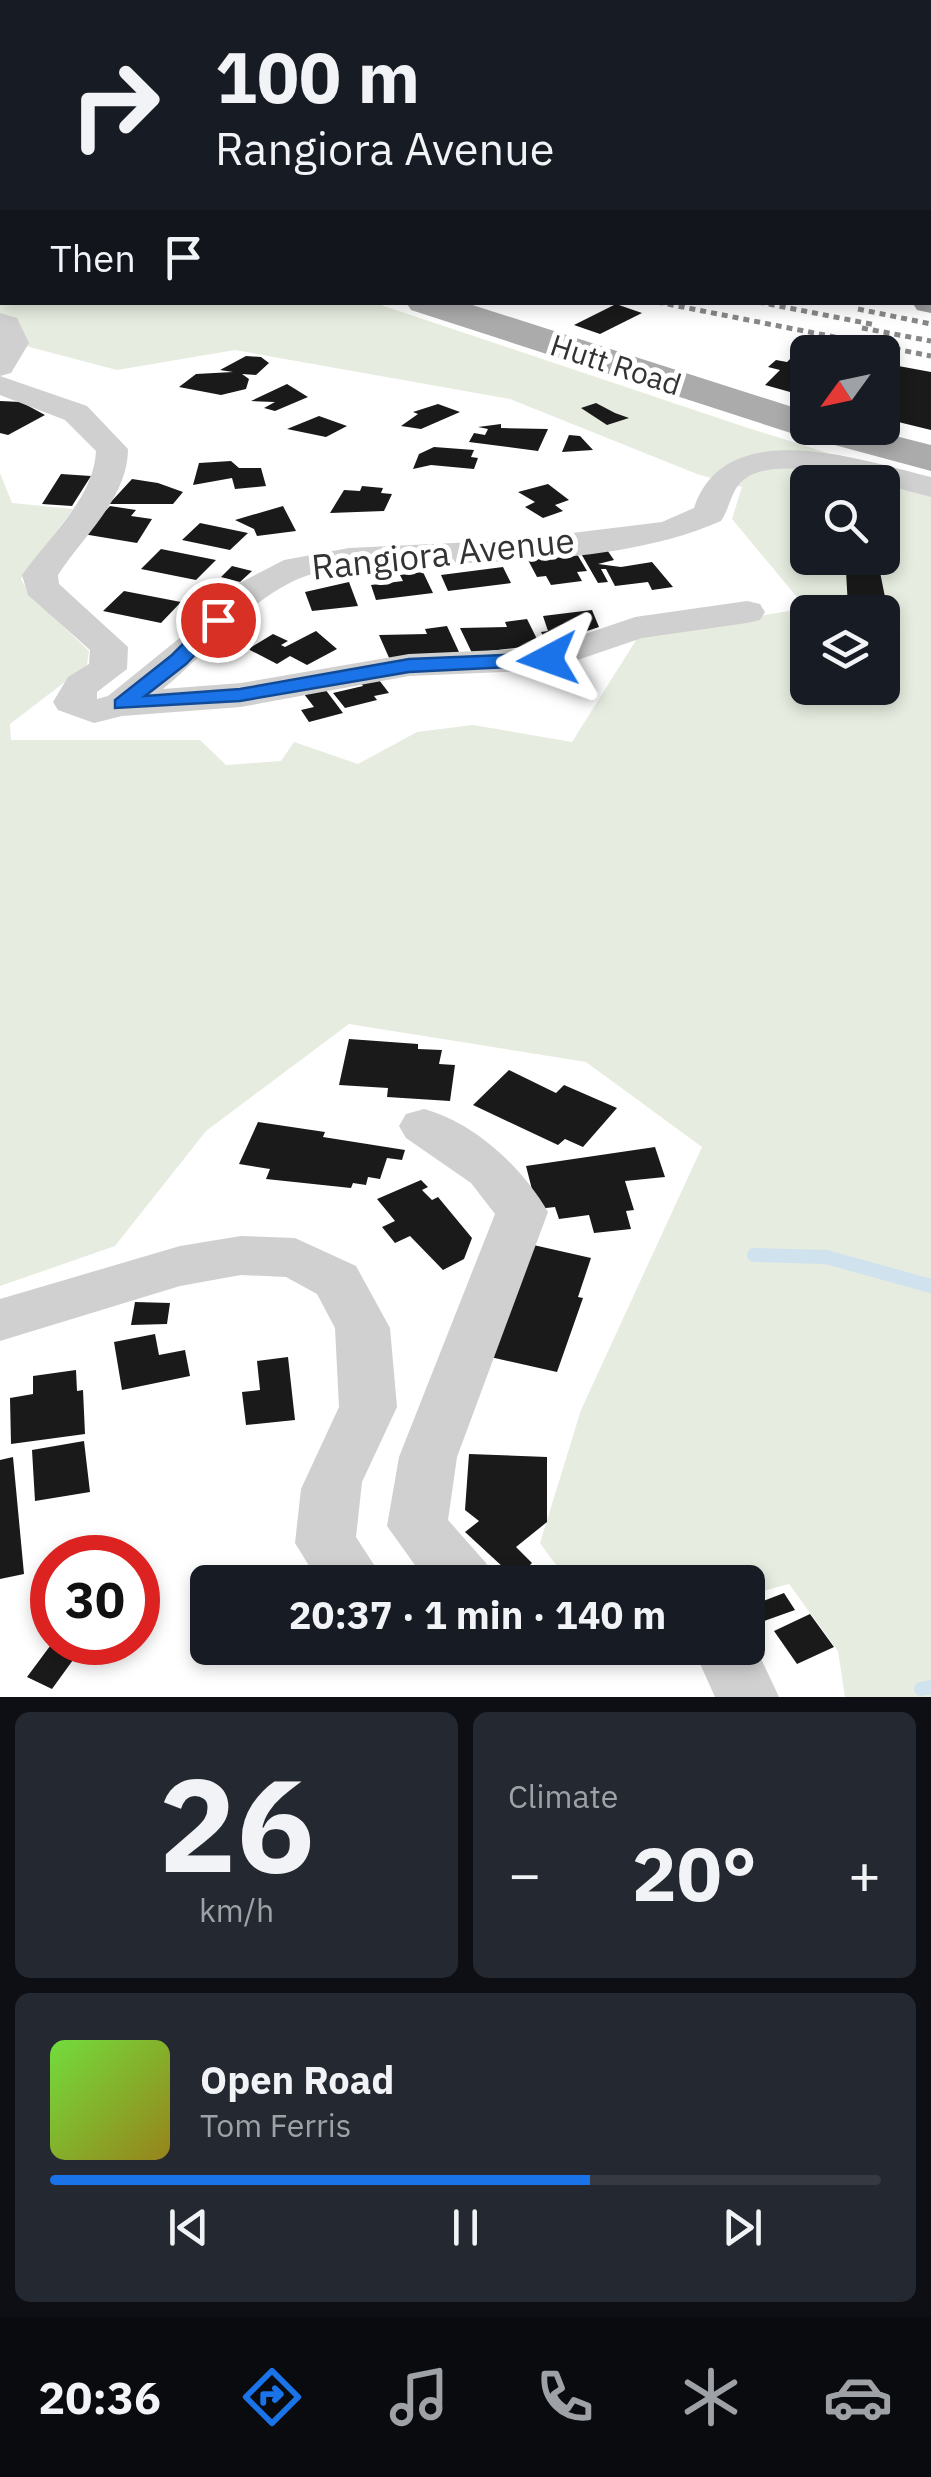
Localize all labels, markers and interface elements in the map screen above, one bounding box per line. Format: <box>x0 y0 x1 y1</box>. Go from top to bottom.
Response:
text: 100 m <box>215 31 420 122</box>
icon: right <box>50 40 180 170</box>
text: Rangiora Avenue <box>215 119 554 177</box>
icon: arrive <box>156 230 211 285</box>
text: Then <box>50 233 136 282</box>
street label: Hutt Road <box>546 325 686 403</box>
north arrow <box>790 335 900 445</box>
map controls <box>790 335 900 705</box>
button: search <box>790 465 900 575</box>
street label: Rangiora Avenue <box>309 516 577 590</box>
pin <box>176 578 261 663</box>
icon: arrive <box>191 593 246 648</box>
button: layers <box>790 595 900 705</box>
position arrow <box>496 607 600 711</box>
speed limit sign: 30 <box>30 1535 160 1665</box>
text: 20:37 · 1 min · 140 m <box>289 1590 666 1639</box>
text: 26 <box>158 1739 315 1908</box>
text: Climate <box>508 1775 618 1817</box>
text: 20° <box>632 1824 757 1922</box>
text: − <box>508 1838 541 1909</box>
text: + <box>848 1838 881 1909</box>
text: km/h <box>199 1889 274 1931</box>
text: Open Road <box>200 2055 394 2104</box>
text: Tom Ferris <box>200 2104 351 2146</box>
icon: previous <box>161 2200 216 2255</box>
icon: pause <box>438 2200 493 2255</box>
icon: next <box>715 2200 770 2255</box>
icon: directions <box>237 2362 307 2432</box>
icon: music <box>384 2362 454 2432</box>
icon: phone <box>530 2362 600 2432</box>
icon: climate <box>676 2362 746 2432</box>
icon: car <box>823 2362 893 2432</box>
text: 20:36 <box>38 2368 161 2426</box>

